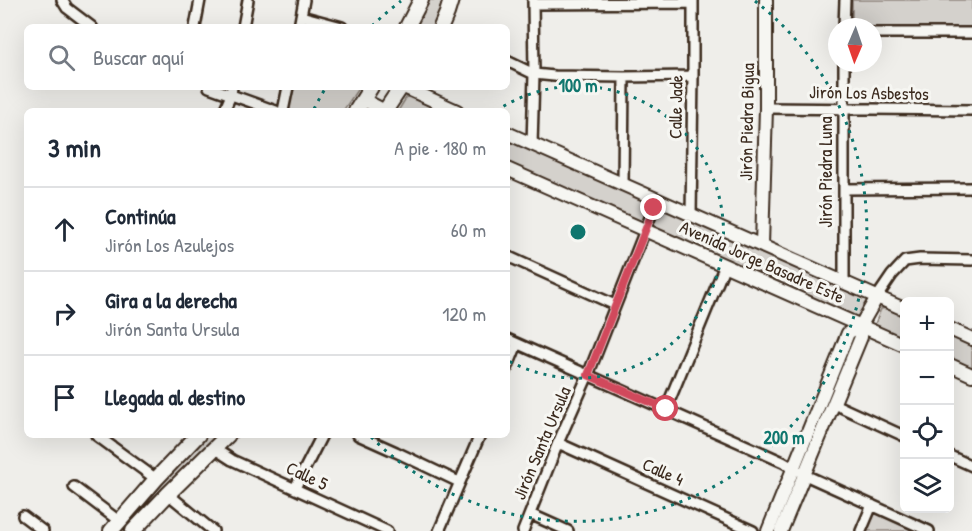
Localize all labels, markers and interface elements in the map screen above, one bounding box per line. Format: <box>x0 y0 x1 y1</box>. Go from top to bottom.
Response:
north arrow <box>828 18 882 72</box>
search box <box>24 24 510 90</box>
icon: search <box>45 41 78 74</box>
text: Buscar aquí <box>93 42 185 72</box>
street label: Jirón Piedra Bigua <box>733 63 760 181</box>
text: 100 m <box>558 73 598 98</box>
street label: Calle Jade <box>662 75 689 139</box>
street label: Jirón Los Asbestos <box>809 79 929 106</box>
street label: Jirón Piedra Luna <box>813 116 838 228</box>
text: 3 min <box>48 130 101 165</box>
text: A pie · 180 m <box>394 134 486 161</box>
route end <box>640 194 666 220</box>
text: Continúa <box>105 201 176 231</box>
icon: ahead <box>48 213 81 246</box>
street label: Avenida Jorge Basadre Este <box>676 214 848 309</box>
text: 60 m <box>451 216 486 243</box>
centre of rings <box>568 222 588 242</box>
text: Jirón Los Azulejos <box>105 231 234 258</box>
text: Gira a la derecha <box>105 285 237 315</box>
icon: right <box>48 297 81 330</box>
map controls <box>900 297 954 513</box>
button: + <box>900 297 954 351</box>
text: 120 m <box>442 300 486 327</box>
text: Jirón Santa Ursula <box>105 315 239 342</box>
button: − <box>900 351 954 405</box>
icon: arrive <box>48 381 81 414</box>
text: Llegada al destino <box>105 382 245 412</box>
street label: Jirón Santa Ursula <box>506 382 577 503</box>
route start <box>652 395 678 421</box>
button: locate <box>900 405 954 459</box>
text: 200 m <box>764 425 804 450</box>
street label: Calle 4 <box>639 451 688 492</box>
street label: Calle 5 <box>282 455 333 496</box>
button: layers <box>900 459 954 513</box>

